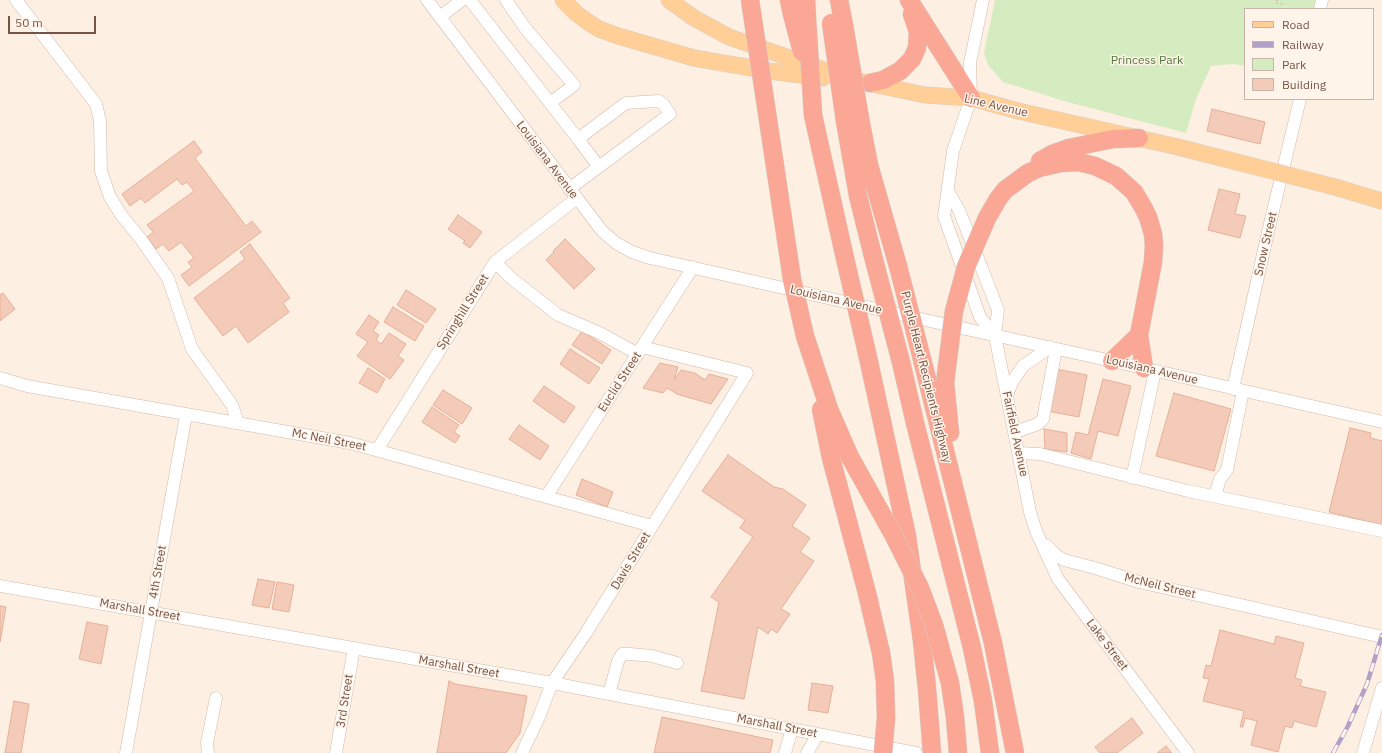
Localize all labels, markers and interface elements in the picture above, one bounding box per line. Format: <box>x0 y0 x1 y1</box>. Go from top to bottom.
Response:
scale bar <box>10 8 98 34</box>
legend <box>1244 8 1374 100</box>
text: 50 m <box>15 15 43 30</box>
text: Road <box>1282 17 1310 32</box>
text: Railway <box>1282 37 1324 52</box>
park label: Princess Park <box>1111 54 1183 68</box>
text: Park <box>1282 57 1306 72</box>
text: Building <box>1282 77 1326 92</box>
street label: Line Avenue <box>963 92 1029 120</box>
street label: Louisiana Avenue <box>513 118 581 202</box>
street label: Snow Street <box>1252 211 1280 277</box>
street label: Springhill Street <box>434 271 492 353</box>
street label: Louisiana Avenue <box>789 282 883 318</box>
street label: Purple Heart Recipients Highway <box>898 290 954 464</box>
street label: Euclid Street <box>595 349 645 415</box>
street label: Louisiana Avenue <box>1105 352 1199 388</box>
street label: Fairfield Avenue <box>999 390 1031 478</box>
street label: Mc Neil Street <box>290 426 368 454</box>
street label: Davis Street <box>608 529 654 593</box>
street label: 4th Street <box>146 544 170 600</box>
street label: McNeil Street <box>1123 570 1197 602</box>
street label: Marshall Street <box>98 596 182 624</box>
street label: Lake Street <box>1083 616 1131 674</box>
street label: Marshall Street <box>417 653 501 681</box>
street label: 3rd Street <box>334 673 356 729</box>
street label: Marshall Street <box>735 711 819 741</box>

